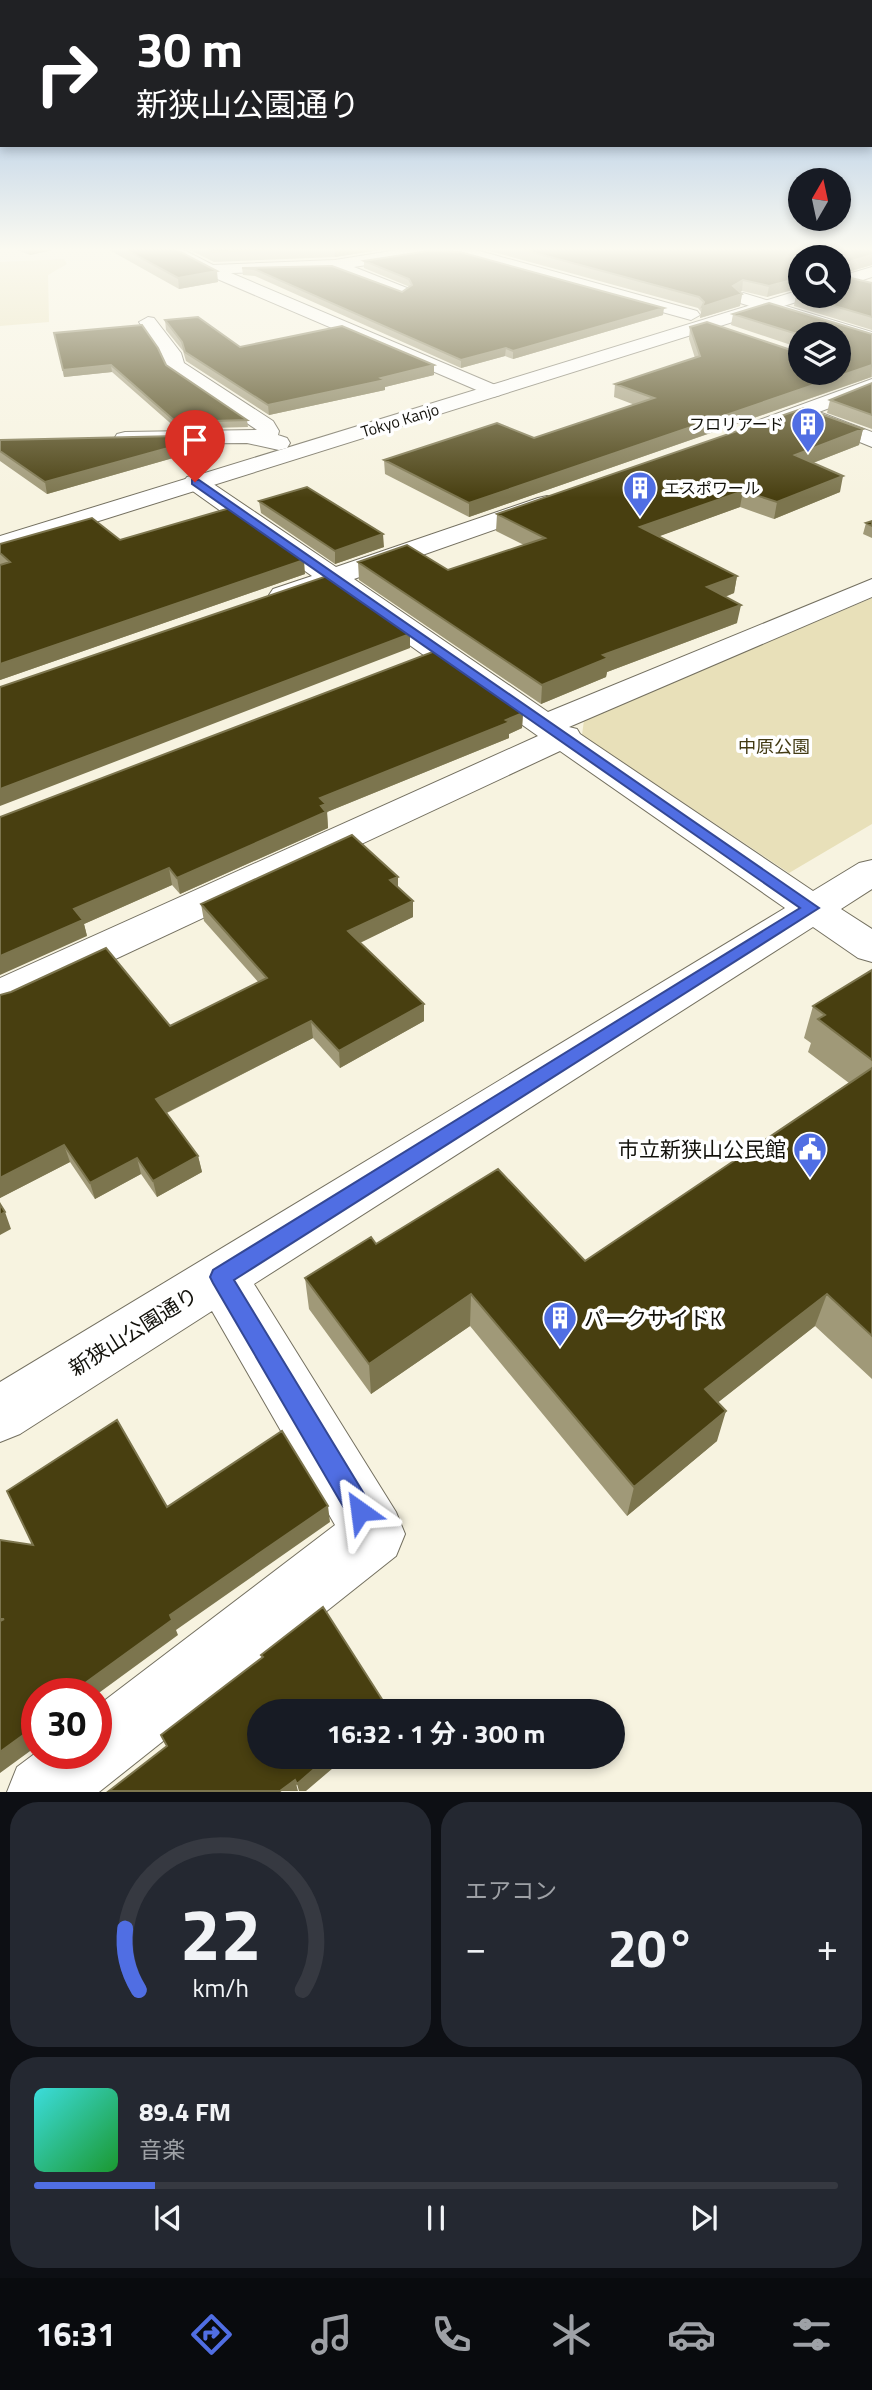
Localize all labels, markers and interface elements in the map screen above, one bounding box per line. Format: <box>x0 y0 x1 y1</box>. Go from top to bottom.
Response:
text: 30 m <box>136 11 243 86</box>
icon: right <box>21 28 112 119</box>
text: 新狭山公園通り <box>136 80 360 128</box>
north arrow <box>788 168 850 231</box>
map controls <box>788 168 851 385</box>
button: search <box>788 245 851 308</box>
button: layers <box>788 322 851 385</box>
street label: Tokyo Kanjo <box>358 397 442 443</box>
building icon: フロリアード <box>789 405 827 454</box>
pin <box>165 410 225 482</box>
place label: フロリアード <box>689 412 784 436</box>
icon: arrive <box>176 421 214 459</box>
building icon: エスポワール <box>621 469 659 518</box>
place label: エスポワール <box>664 476 760 500</box>
park label: 中原公園 <box>738 733 810 760</box>
public building icon: 市立新狭山公民館 <box>791 1130 829 1179</box>
place label: 市立新狭山公民館 <box>618 1133 786 1165</box>
street label: 新狭山公園通り <box>62 1278 204 1384</box>
building icon: パークサイドK <box>541 1299 579 1348</box>
place label: パークサイドK <box>584 1302 722 1334</box>
position arrow <box>323 1474 397 1548</box>
speed limit sign: 30 <box>21 1678 112 1769</box>
text: 16:32 · 1 分 · 300 m <box>327 1714 545 1753</box>
text: エアコン <box>465 1873 557 1908</box>
text: 22 <box>180 1879 261 1989</box>
text: 20° <box>608 1908 695 1987</box>
text: − <box>465 1918 486 1976</box>
text: + <box>817 1918 838 1976</box>
text: km/h <box>192 1969 249 2007</box>
text: 89.4 FM <box>139 2092 231 2131</box>
text: 音楽 <box>139 2132 185 2167</box>
icon: previous <box>149 2199 187 2237</box>
icon: pause <box>417 2199 455 2237</box>
icon: next <box>685 2199 723 2237</box>
text: 16:31 <box>36 2310 115 2358</box>
icon: directions <box>187 2310 236 2359</box>
icon: music <box>307 2310 356 2359</box>
icon: phone <box>427 2310 476 2359</box>
icon: climate <box>547 2310 596 2359</box>
icon: car <box>667 2310 716 2359</box>
icon: filters <box>787 2310 836 2359</box>

